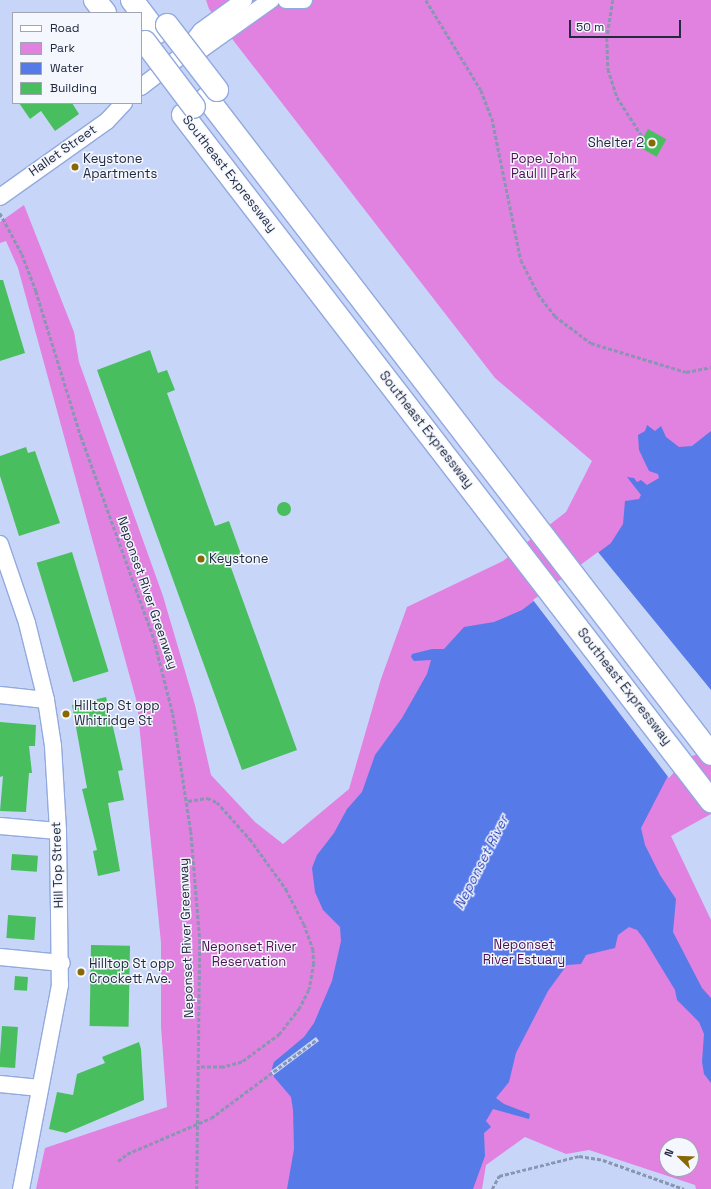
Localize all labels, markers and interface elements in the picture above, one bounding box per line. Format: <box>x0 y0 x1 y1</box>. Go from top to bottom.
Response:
legend <box>12 12 142 104</box>
scale bar <box>571 12 683 38</box>
text: 50 m <box>576 19 604 35</box>
text: Road <box>50 20 79 36</box>
text: Park <box>50 40 75 56</box>
text: Water <box>50 60 84 76</box>
text: Building <box>50 80 97 96</box>
street label: Southeast Expressway <box>179 112 279 236</box>
street label: Hallet Street <box>26 122 100 180</box>
place label: Shelter 2 <box>588 135 644 151</box>
marker: Shelter 2 <box>647 138 657 148</box>
place label: Keystone Apartments <box>83 152 157 183</box>
park label: Pope John Paul II Park <box>511 152 577 183</box>
marker: Keystone Apartments <box>70 162 80 172</box>
street label: Southeast Expressway <box>376 368 476 492</box>
street label: Neponset River Greenway <box>113 515 181 671</box>
place label: Keystone <box>209 551 268 567</box>
marker: Keystone <box>196 554 206 564</box>
street label: Southeast Expressway <box>574 625 674 749</box>
place label: Hilltop St opp Whitridge St <box>74 699 160 730</box>
marker: Hilltop St opp Whitridge St <box>61 709 71 719</box>
water label: Neponset River <box>450 813 512 911</box>
street label: Hill Top Street <box>49 821 67 909</box>
street label: Neponset River Greenway <box>176 858 198 1018</box>
park label: Neponset River Estuary <box>483 938 565 969</box>
park label: Neponset River Reservation <box>201 940 297 971</box>
place label: Hilltop St opp Crockett Ave. <box>89 957 175 988</box>
marker: Hilltop St opp Crockett Ave. <box>76 967 86 977</box>
north arrow <box>659 1137 699 1177</box>
text: N <box>661 1147 677 1159</box>

